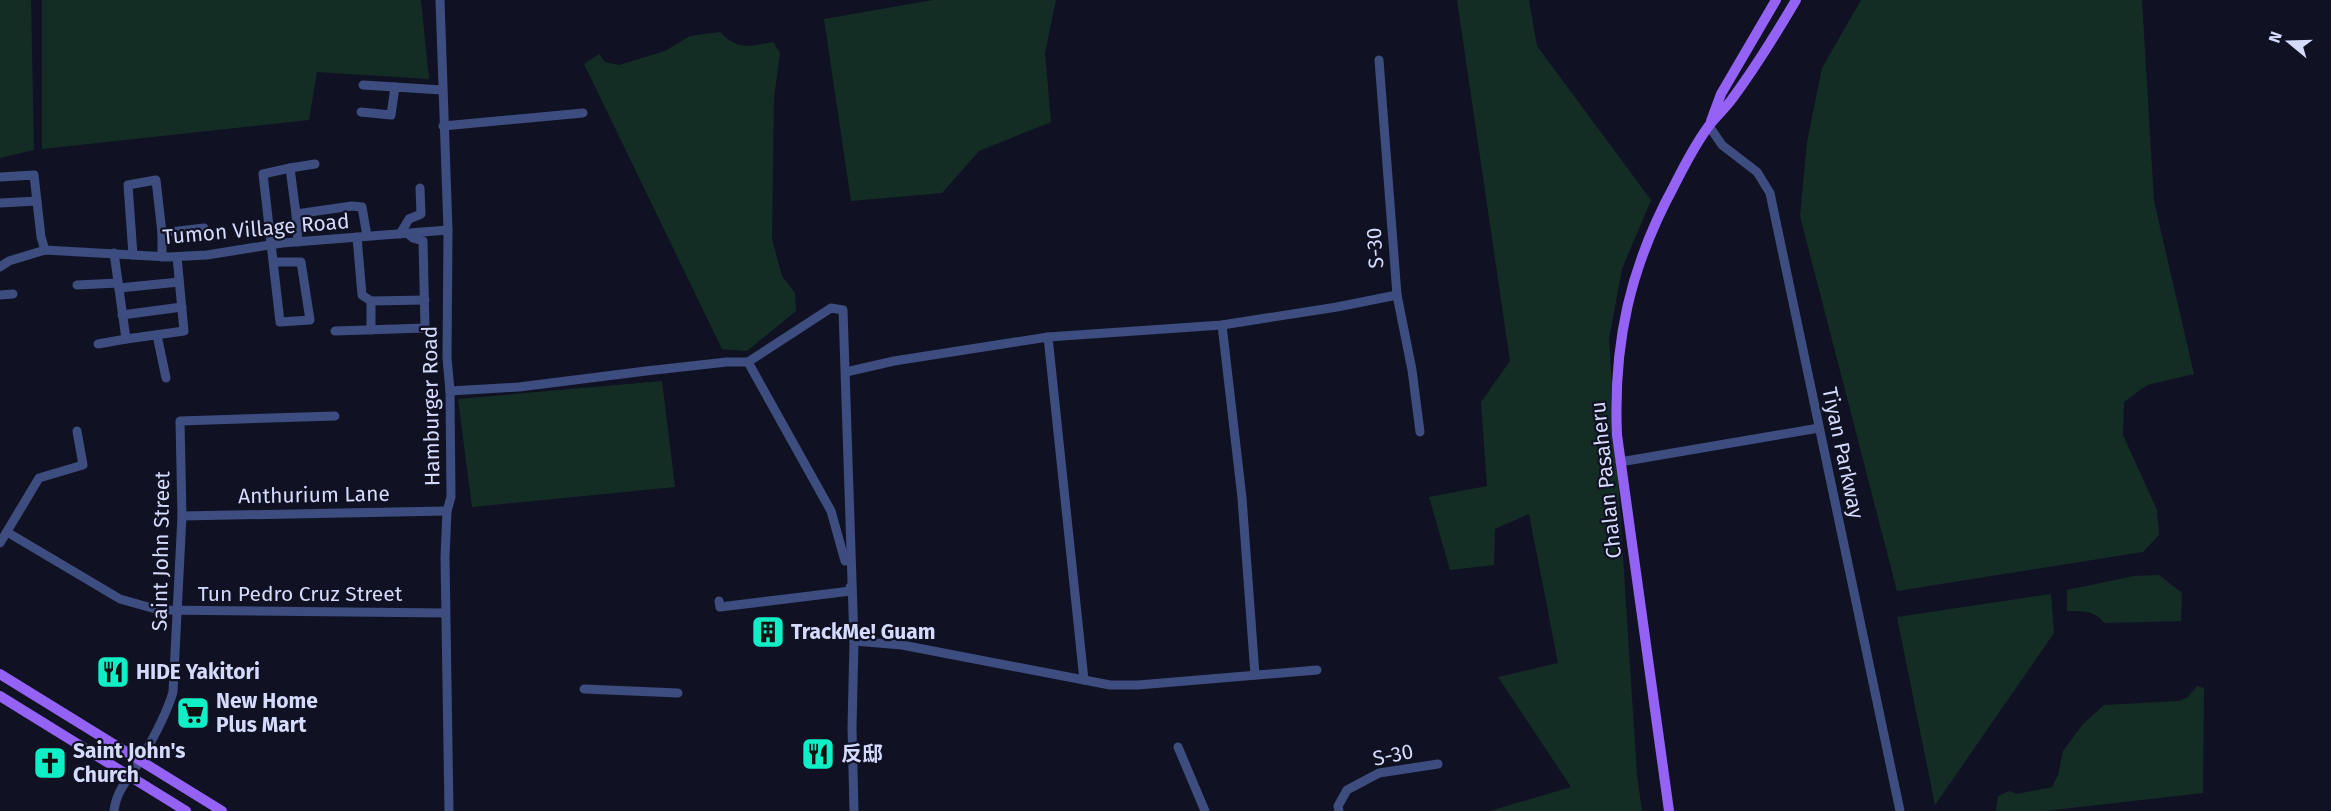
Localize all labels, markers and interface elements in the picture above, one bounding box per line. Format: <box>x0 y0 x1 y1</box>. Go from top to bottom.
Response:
north arrow <box>2259 12 2319 72</box>
text: N <box>2265 29 2286 45</box>
street label: Tumon Village Road <box>162 208 350 250</box>
street label: S-30 <box>1361 227 1389 269</box>
street label: Hamburger Road <box>417 326 445 486</box>
street label: Tiyan Parkway <box>1816 385 1870 522</box>
street label: Chalan Pasaheru <box>1585 400 1627 560</box>
street label: Saint John Street <box>147 470 175 631</box>
street label: Anthurium Lane <box>238 481 390 509</box>
street label: Tun Pedro Cruz Street <box>198 581 403 607</box>
building icon: TrackMe! Guam <box>750 614 786 650</box>
place label: TrackMe! Guam <box>791 619 935 645</box>
restaurant icon: HIDE Yakitori <box>95 654 131 690</box>
place label: HIDE Yakitori <box>136 659 260 685</box>
place label: New Home Plus Mart <box>216 688 318 738</box>
supermarket icon: New Home Plus Mart <box>175 695 211 731</box>
restaurant icon: 反邸 <box>800 736 836 772</box>
place label: Saint John's Church <box>73 738 186 788</box>
street label: S-30 <box>1370 738 1416 772</box>
place label: 反邸 <box>841 741 883 767</box>
church icon: Saint John's Church <box>32 745 68 781</box>

